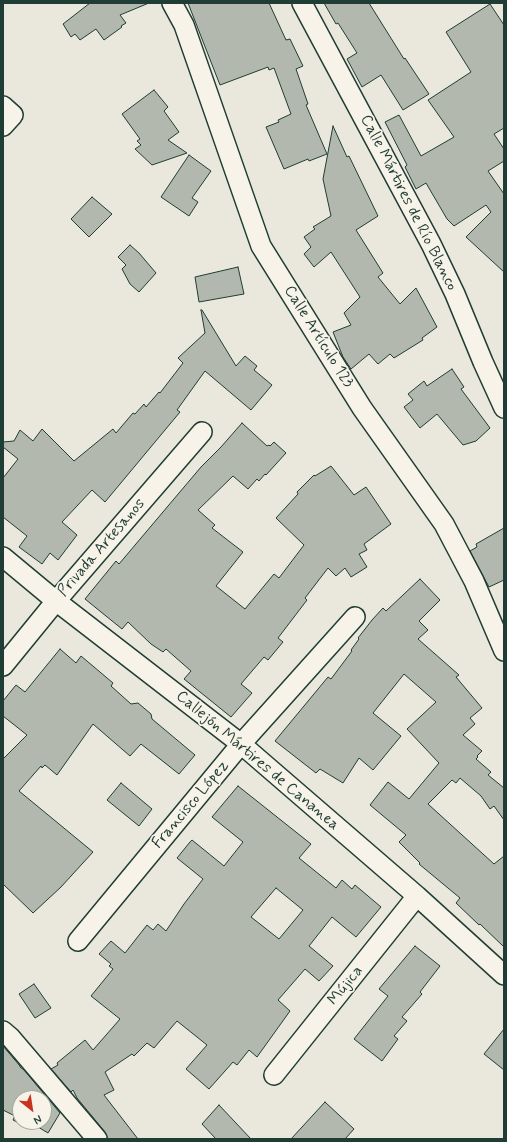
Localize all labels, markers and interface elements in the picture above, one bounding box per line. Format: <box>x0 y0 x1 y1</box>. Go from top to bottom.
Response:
street label: Calle Mártires de Río Blanco <box>355 112 461 294</box>
street label: Calle Artículo 123 <box>279 282 357 392</box>
street label: Privada Artesanos <box>54 495 150 601</box>
street label: Callejón Mártires de Cananea <box>171 687 343 835</box>
street label: Francisco López <box>149 757 233 853</box>
street label: Mújica <box>324 962 368 1010</box>
north arrow <box>12 1090 52 1130</box>
text: N <box>31 1112 44 1127</box>

